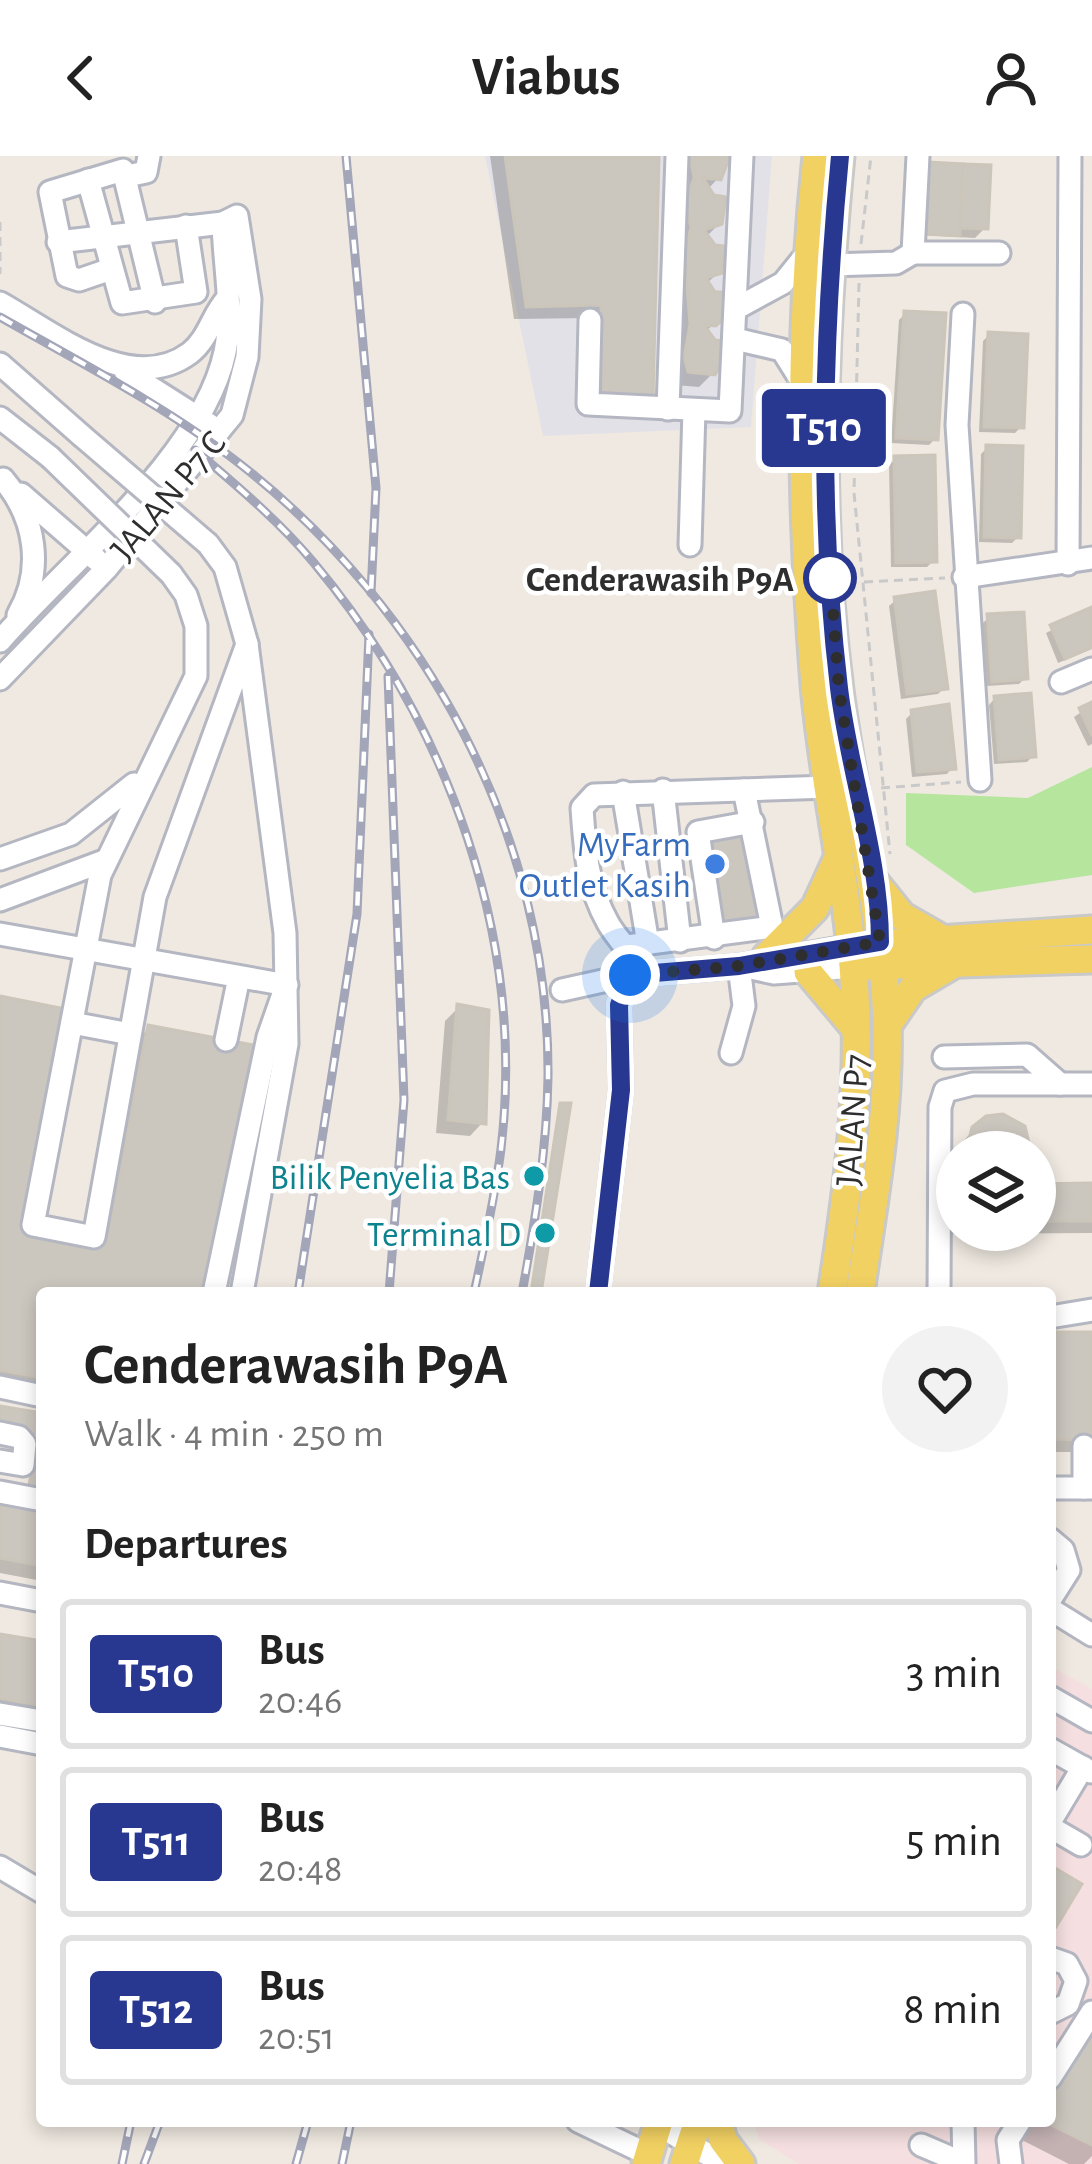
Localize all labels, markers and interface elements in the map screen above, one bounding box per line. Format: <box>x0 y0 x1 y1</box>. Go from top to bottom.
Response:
icon: back <box>48 45 114 111</box>
icon: person <box>978 45 1044 111</box>
text: Viabus <box>472 51 620 105</box>
line badge: T510 <box>740 389 908 467</box>
text: T510 <box>786 407 862 449</box>
street label: JALAN P7 C <box>104 425 233 568</box>
marker: Cenderawasih P9A <box>805 553 855 603</box>
place label: Cenderawasih P9A <box>526 562 794 598</box>
place label: MyFarm Outlet Kasih <box>519 827 691 904</box>
marker: MyFarm Outlet Kasih <box>702 851 728 877</box>
your location <box>600 945 660 1005</box>
street label: JALAN P7 <box>830 1053 876 1187</box>
map controls <box>936 1131 1056 1251</box>
button: layers <box>936 1131 1056 1251</box>
place label: Bilik Penyelia Bas <box>269 1160 510 1196</box>
marker: Bilik Penyelia Bas <box>521 1163 547 1189</box>
place label: Terminal D <box>367 1217 521 1253</box>
marker: Terminal D <box>532 1220 558 1246</box>
button: heart <box>882 1326 1008 1452</box>
text: Cenderawasih P9A <box>84 1337 508 1394</box>
text: Walk · 4 min · 250 m <box>84 1415 384 1454</box>
text: Departures <box>84 1522 288 1567</box>
text: Bus <box>258 1628 325 1673</box>
text: 3 min <box>906 1651 1002 1696</box>
text: T510 <box>118 1653 194 1695</box>
text: 20:46 <box>258 1682 342 1721</box>
text: Bus <box>258 1796 325 1841</box>
text: 5 min <box>906 1819 1002 1864</box>
text: T511 <box>121 1821 191 1863</box>
text: 20:48 <box>258 1850 343 1889</box>
text: Bus <box>258 1964 325 2009</box>
text: 8 min <box>903 1987 1002 2032</box>
text: T512 <box>119 1989 193 2031</box>
text: 20:51 <box>258 2018 335 2057</box>

